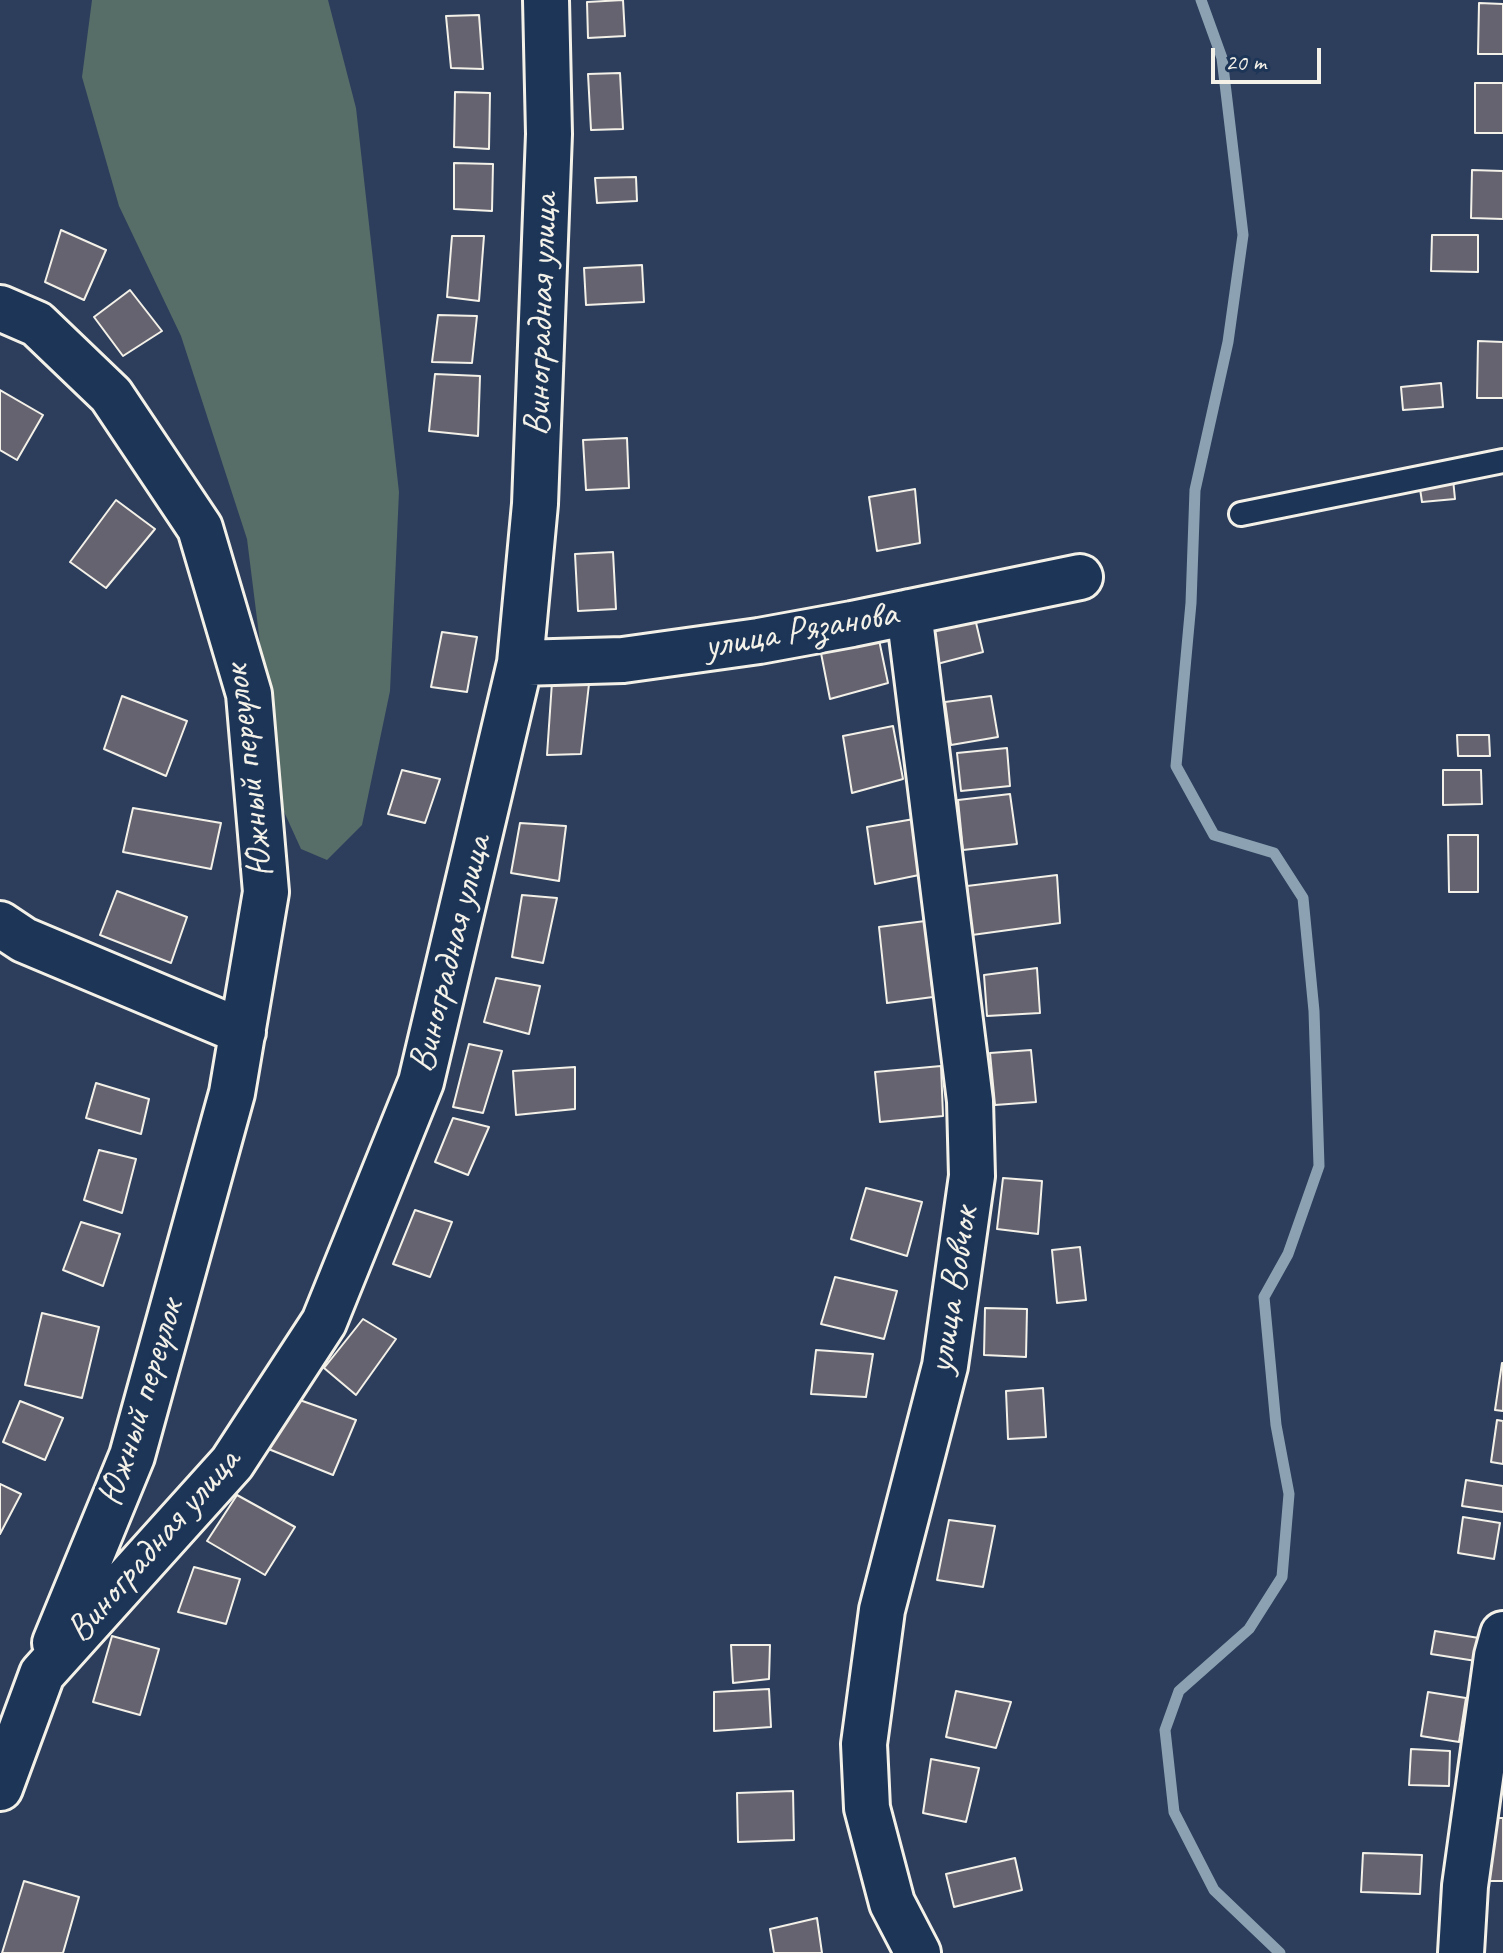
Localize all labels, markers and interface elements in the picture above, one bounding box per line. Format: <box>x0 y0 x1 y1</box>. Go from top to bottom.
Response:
scale bar <box>1215 32 1325 82</box>
text: 20 m <box>1225 47 1266 77</box>
street label: Виноградная улица <box>515 193 569 437</box>
street label: улица Рязанова <box>701 592 901 670</box>
street label: Южный переулок <box>214 662 286 880</box>
street label: Виноградная улица <box>400 831 502 1077</box>
street label: улица Вовчок <box>918 1203 990 1377</box>
street label: Южный переулок <box>89 1294 195 1512</box>
street label: Виноградная улица <box>57 1440 251 1652</box>

